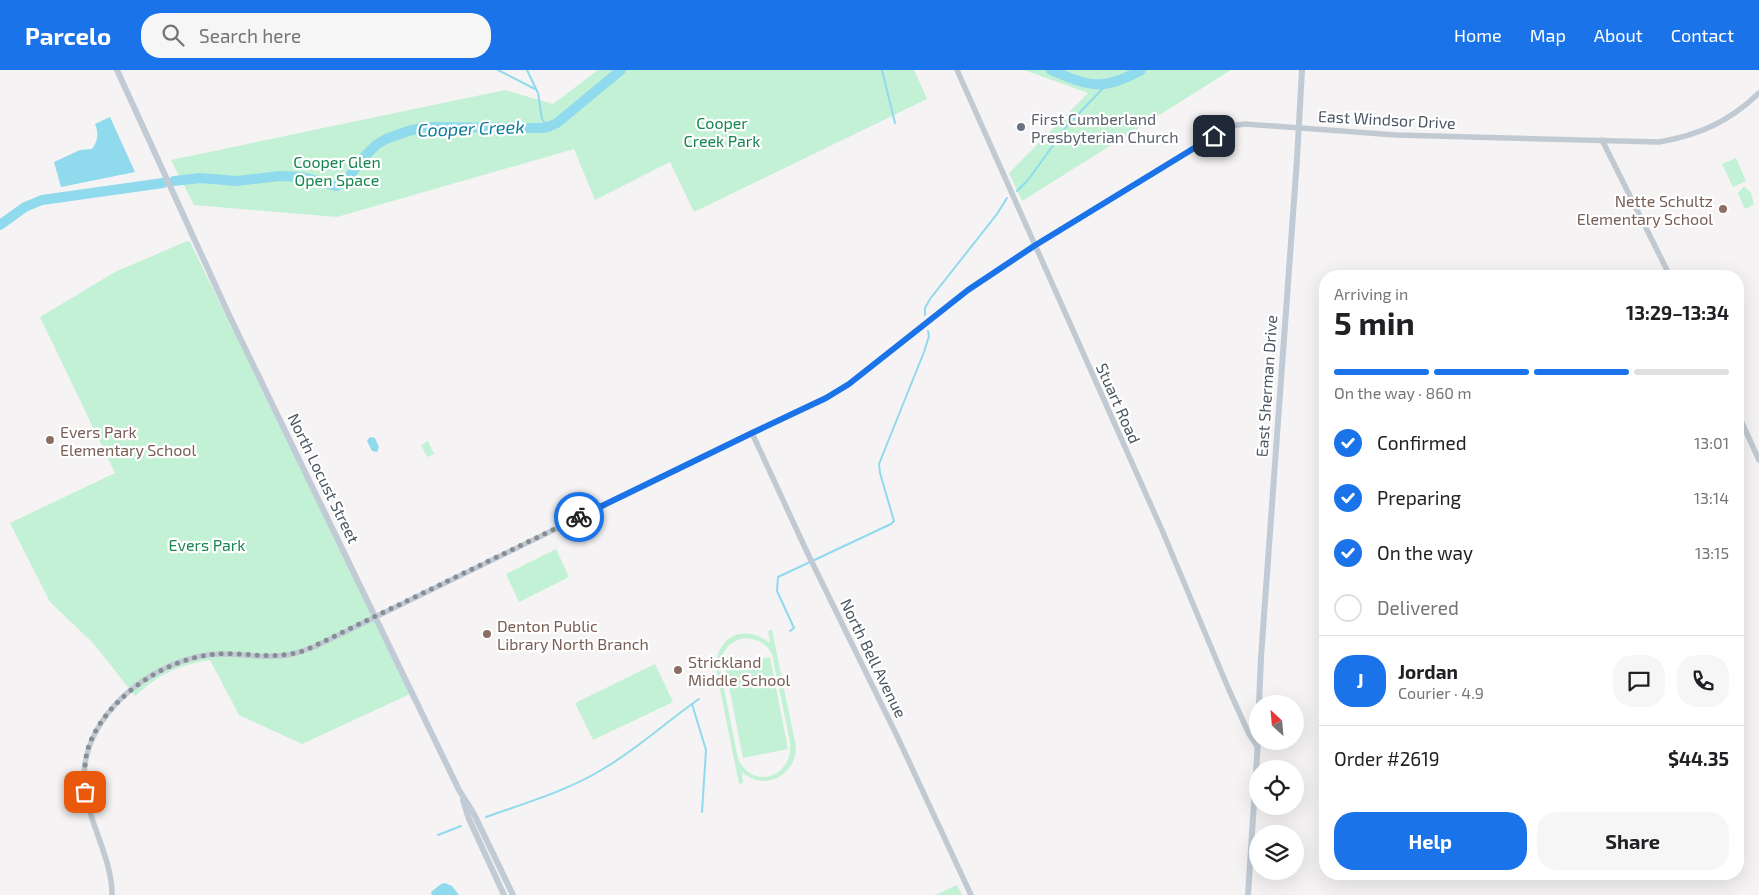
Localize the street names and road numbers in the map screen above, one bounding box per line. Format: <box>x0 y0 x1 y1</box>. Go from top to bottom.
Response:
street label: East Windsor Drive <box>1318 106 1456 132</box>
street label: East Sherman Drive <box>1252 314 1280 458</box>
street label: Stuart Road <box>1093 360 1145 446</box>
street label: North Locust Street <box>284 410 364 546</box>
street label: North Bell Avenue <box>837 595 911 721</box>

